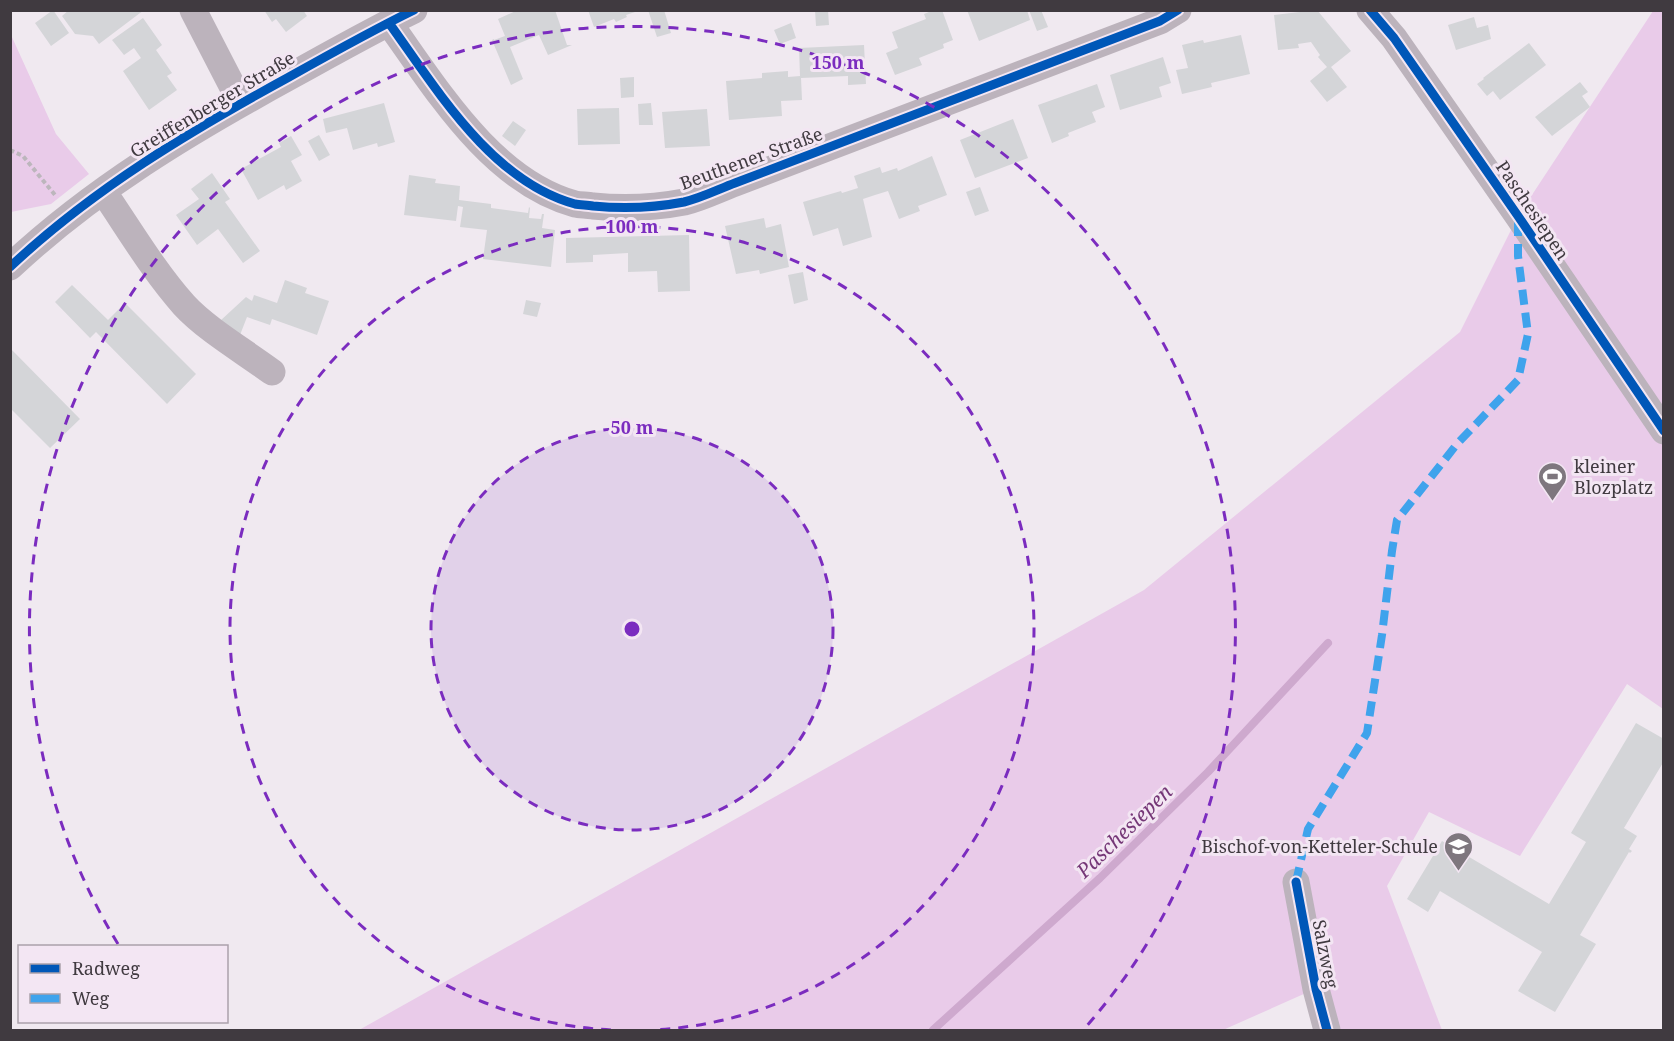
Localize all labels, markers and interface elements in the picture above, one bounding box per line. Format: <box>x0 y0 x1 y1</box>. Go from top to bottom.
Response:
street label: Greiffenberger Straße <box>125 45 299 163</box>
text: 150 m <box>812 50 865 74</box>
street label: Beuthener Straße <box>676 121 826 195</box>
street label: Paschesiepen <box>1491 156 1575 265</box>
text: 100 m <box>606 214 659 238</box>
text: 50 m <box>611 415 654 439</box>
place label: kleiner Blozplatz <box>1574 454 1653 499</box>
sports icon: kleiner Blozplatz <box>1537 460 1569 502</box>
centre of rings <box>622 619 642 639</box>
water label: Paschesiepen <box>1070 778 1178 884</box>
school or university icon: Bischof-von-Ketteler-Schule <box>1443 830 1475 872</box>
place label: Bischof-von-Ketteler-Schule <box>1201 834 1438 858</box>
street label: Salzweg <box>1308 918 1344 991</box>
legend <box>18 945 228 1023</box>
text: Radweg <box>72 956 140 980</box>
text: Weg <box>72 986 109 1010</box>

